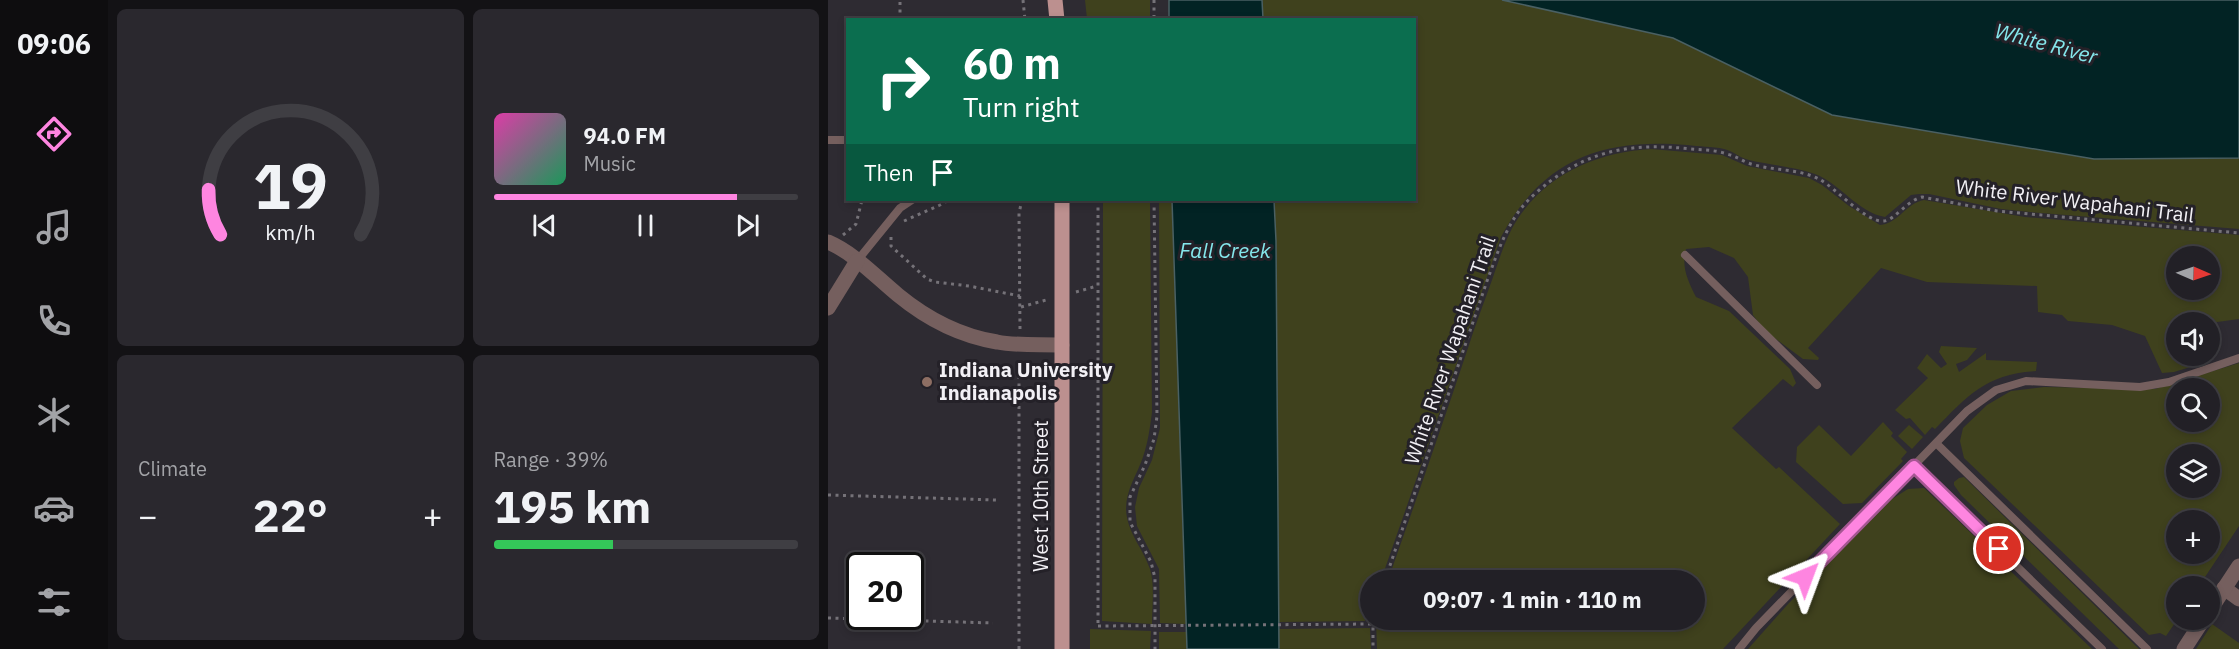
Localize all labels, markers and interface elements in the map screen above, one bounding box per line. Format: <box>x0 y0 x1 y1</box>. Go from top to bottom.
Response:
water label: White River <box>1992 16 2102 70</box>
text: 09:06 <box>17 26 91 61</box>
text: 60 m <box>963 36 1061 91</box>
icon: right <box>864 42 942 120</box>
text: Turn right <box>963 89 1080 124</box>
icon: directions <box>33 113 75 155</box>
text: 94.0 FM <box>584 121 666 150</box>
text: 19 <box>253 145 328 226</box>
text: Music <box>584 150 636 177</box>
icon: arrive <box>926 156 959 189</box>
text: Then <box>864 158 914 187</box>
street label: White River Wapahani Trail <box>1954 172 2196 229</box>
icon: music <box>33 206 75 248</box>
icon: previous <box>528 209 561 242</box>
icon: pause <box>629 209 662 242</box>
icon: next <box>731 209 764 242</box>
text: km/h <box>265 218 315 246</box>
street label: White River Wapahani Trail <box>1398 232 1501 468</box>
water label: Fall Creek <box>1179 236 1272 264</box>
north arrow <box>2166 246 2220 300</box>
map controls <box>2166 246 2220 630</box>
icon: phone <box>33 300 75 342</box>
button: sound <box>2166 312 2220 366</box>
place label: Indiana University Indianapolis <box>939 356 1113 406</box>
marker: Indiana University Indianapolis <box>920 375 934 389</box>
button: search <box>2166 378 2220 432</box>
icon: climate <box>33 394 75 436</box>
street label: West 10th Street <box>1027 420 1054 572</box>
button: layers <box>2166 444 2220 498</box>
text: Range · 39% <box>494 446 608 473</box>
text: Climate <box>138 455 207 482</box>
text: 195 km <box>494 477 651 535</box>
text: 22° <box>253 486 328 544</box>
icon: car <box>33 487 75 529</box>
text: − <box>138 494 158 537</box>
text: + <box>423 494 443 537</box>
button: + <box>2166 510 2220 564</box>
pin <box>1973 523 2024 574</box>
icon: arrive <box>1982 532 2015 565</box>
position arrow <box>1773 545 1837 609</box>
speed limit sign: 20 <box>846 552 924 630</box>
button: − <box>2166 576 2220 630</box>
icon: filters <box>33 581 75 623</box>
text: 09:07 · 1 min · 110 m <box>1423 585 1642 614</box>

